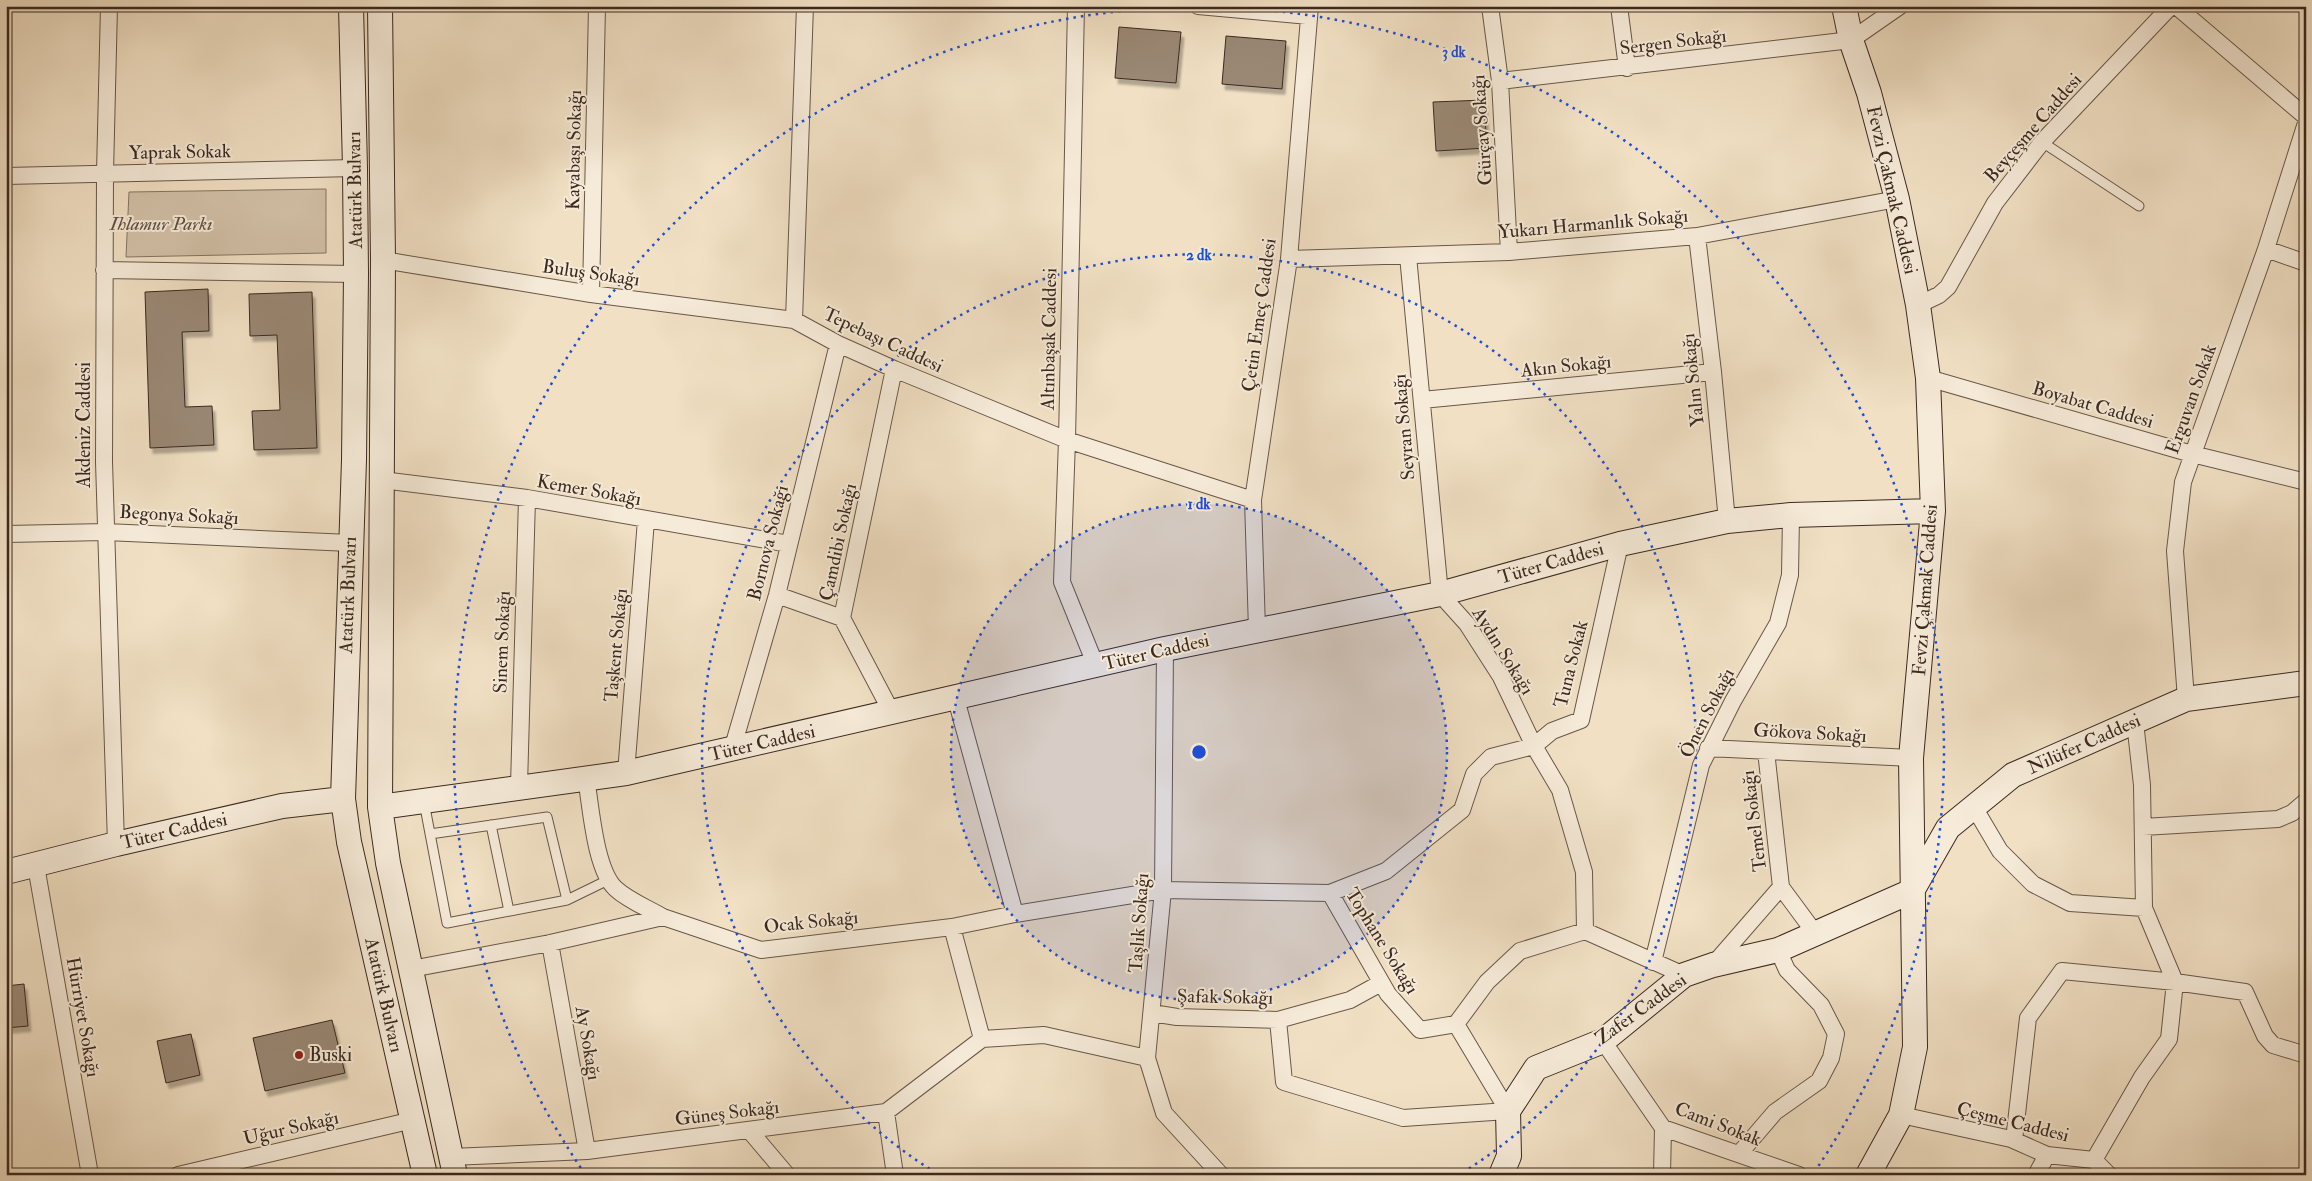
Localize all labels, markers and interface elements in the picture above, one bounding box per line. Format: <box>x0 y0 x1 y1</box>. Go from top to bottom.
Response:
street label: Sergen Sokağı <box>1618 24 1728 60</box>
text: 3 dk <box>1442 43 1467 62</box>
street label: Beyçeşme Caddesi <box>1979 68 2087 188</box>
street label: Gürçay Sokağı <box>1466 74 1498 186</box>
street label: Kayabaşı Sokağı <box>561 90 587 210</box>
street label: Fevzi Çakmak Caddesi <box>1861 103 1923 277</box>
street label: Atatürk Bulvarı <box>342 131 368 250</box>
street label: Yaprak Sokak <box>129 139 231 166</box>
street label: Yukarı Harmanlık Sokağı <box>1497 204 1689 244</box>
park label: Ihlamur Parkı <box>109 212 212 236</box>
street label: Çetin Emeç Caddesi <box>1236 237 1282 393</box>
text: 2 dk <box>1186 246 1212 265</box>
street label: Buluş Sokağı <box>541 254 641 292</box>
street label: Altınbaşak Caddesi <box>1036 268 1062 411</box>
street label: Tepebaşı Caddesi <box>819 302 947 379</box>
street label: Yalın Sokağı <box>1676 332 1710 428</box>
street label: Erguvan Sokak <box>2160 341 2222 457</box>
street label: Akın Sokağı <box>1519 349 1612 383</box>
street label: Akdeniz Caddesi <box>72 362 96 489</box>
street label: Seyran Sokağı <box>1387 373 1421 481</box>
street label: Boyabat Caddesi <box>2030 376 2156 434</box>
street label: Kemer Sokağı <box>535 469 643 511</box>
street label: Çamdibi Sokağı <box>814 481 862 603</box>
street label: Bornova Sokağı <box>742 483 794 603</box>
text: 1 dk <box>1187 495 1211 514</box>
street label: Begonya Sokağı <box>119 500 239 530</box>
street label: Fevzi Çakmak Caddesi <box>1907 503 1943 677</box>
street label: Atatürk Bulvarı <box>334 536 362 655</box>
street label: Tüter Caddesi <box>1496 537 1606 589</box>
street label: Taşkent Sokağı <box>599 587 633 703</box>
street label: Sinem Sokağı <box>488 590 516 694</box>
street label: Aydın Sokağı <box>1466 602 1539 699</box>
street label: Tuna Sokak <box>1549 618 1593 710</box>
street label: Tüter Caddesi <box>1100 628 1212 676</box>
street label: Önen Sokağı <box>1673 664 1740 762</box>
street label: Nilüfer Caddesi <box>2024 708 2144 780</box>
street label: Gökova Sokağı <box>1753 718 1867 748</box>
street label: Tüter Caddesi <box>706 719 818 767</box>
centre of rings <box>1190 743 1208 761</box>
street label: Temel Sokağı <box>1736 769 1772 873</box>
street label: Tüter Caddesi <box>118 807 230 855</box>
street label: Taşlık Sokağı <box>1124 872 1154 974</box>
street label: Tophane Sokağı <box>1339 884 1424 999</box>
street label: Ocak Sokağı <box>763 905 859 939</box>
street label: Atatürk Bulvarı <box>359 934 409 1055</box>
street label: Hürriyet Sokağı <box>61 955 105 1079</box>
street label: Zafer Caddesi <box>1591 968 1691 1050</box>
street label: Şafak Sokağı <box>1177 984 1273 1010</box>
street label: Ay Sokağı <box>570 1003 606 1082</box>
place label: Buski <box>309 1043 352 1067</box>
marker: Buski <box>293 1049 305 1061</box>
street label: Güneş Sokağı <box>674 1095 780 1131</box>
street label: Çeşme Caddesi <box>1954 1096 2072 1148</box>
street label: Cami Sokak <box>1671 1097 1765 1151</box>
street label: Uğur Sokağı <box>241 1105 341 1151</box>

